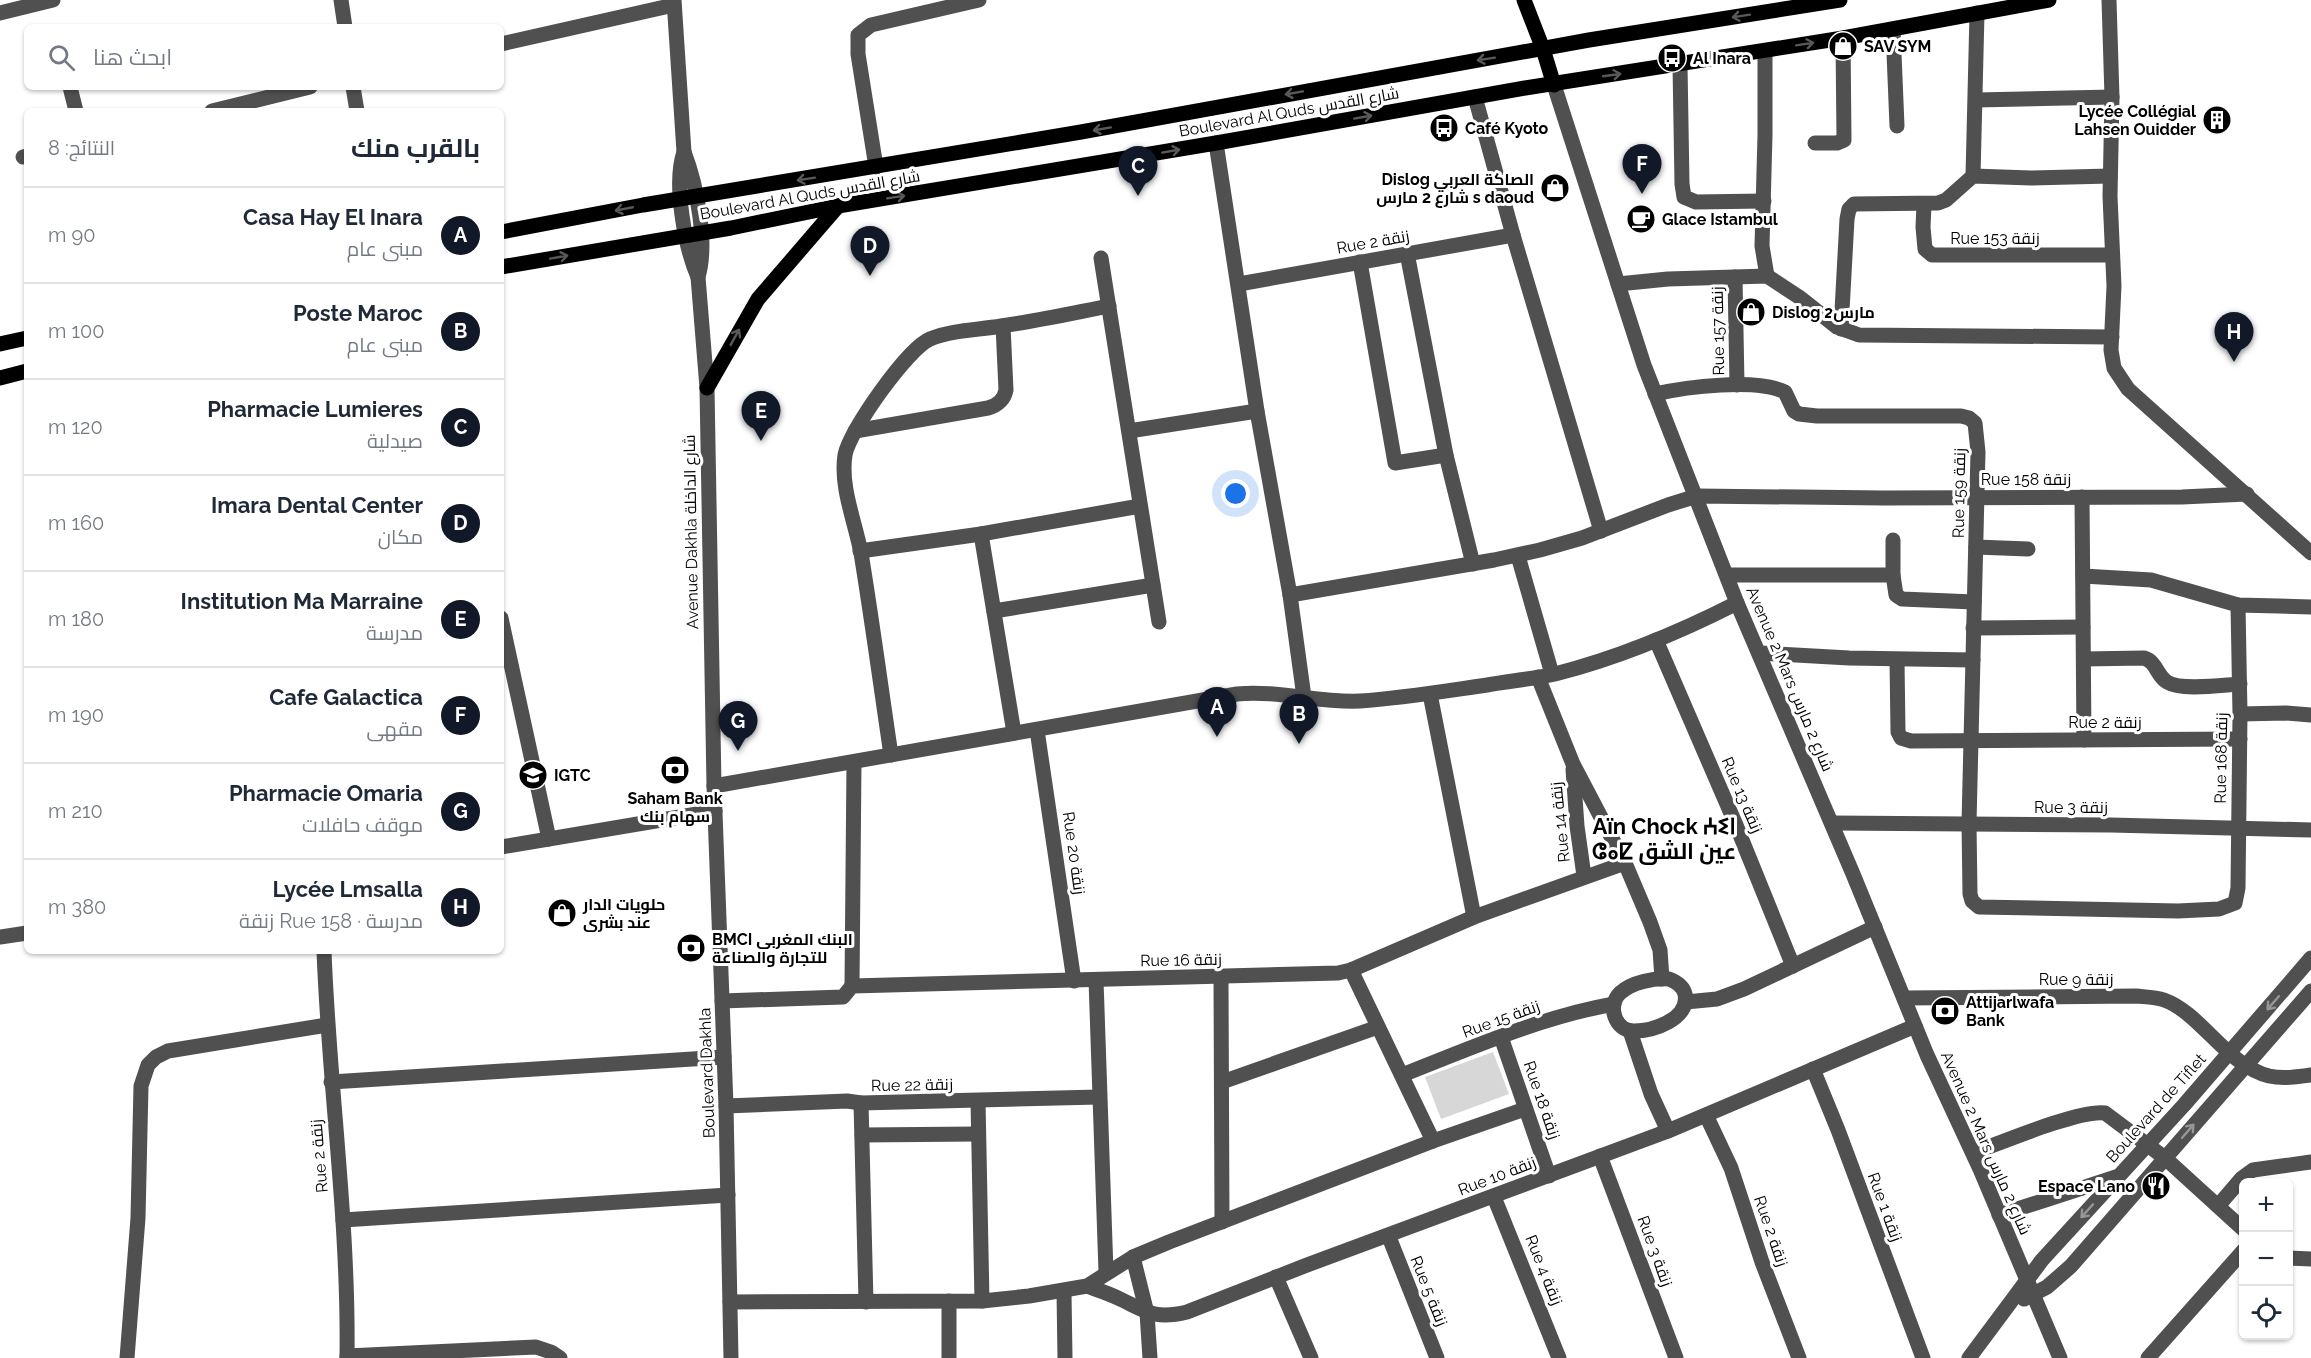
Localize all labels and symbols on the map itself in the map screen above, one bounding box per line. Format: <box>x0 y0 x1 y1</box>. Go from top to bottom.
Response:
one-way arrow <box>1732 10 1752 21</box>
shop icon: SAV SYM <box>1827 30 1859 62</box>
place label: SAV SYM <box>1864 37 1931 56</box>
one-way arrow <box>1794 39 1814 50</box>
bus stop icon: Al Inara <box>1656 42 1688 74</box>
place label: Al Inara <box>1693 49 1751 68</box>
one-way arrow <box>1476 54 1496 65</box>
one-way arrow <box>1602 69 1621 80</box>
street label: Boulevard Al Quds شارع القدس <box>1177 83 1401 143</box>
one-way arrow <box>1284 88 1304 99</box>
place label: Lycée Collégial Lahsen Ouidder <box>2074 102 2197 139</box>
building icon: Lycée Collégial Lahsen Ouidder <box>2201 104 2233 136</box>
one-way arrow <box>1353 111 1372 122</box>
bus stop icon: Café Kyoto <box>1428 112 1460 144</box>
place label: Café Kyoto <box>1465 119 1549 138</box>
one-way arrow <box>1093 123 1112 134</box>
pin: F <box>1622 144 1662 194</box>
one-way arrow <box>1161 145 1180 156</box>
pin: C <box>1118 146 1158 196</box>
street label: Boulevard Al Quds شارع القدس <box>698 166 922 226</box>
place label: Dislog الصاكة العربي شارع 2 مارس s daoud <box>1376 170 1534 208</box>
shop icon: Dislog الصاكة العربي شارع 2 مارس s daoud <box>1539 172 1571 204</box>
one-way arrow <box>797 173 817 184</box>
one-way arrow <box>886 191 905 202</box>
cafe icon: Glace Istambul <box>1625 203 1657 235</box>
one-way arrow <box>614 204 634 215</box>
place label: Glace Istambul <box>1662 210 1779 229</box>
pin: D <box>850 226 890 276</box>
street label: Rue 2 زنقة <box>1335 226 1411 258</box>
street label: Rue 153 زنقة <box>1950 229 2040 248</box>
one-way arrow <box>548 251 568 262</box>
street label: Rue 157 زنقة <box>1708 286 1728 376</box>
shop icon: Dislog 2مارس <box>1735 296 1767 328</box>
place label: Dislog 2مارس <box>1772 303 1875 322</box>
pin: H <box>2214 312 2254 362</box>
one-way arrow <box>729 329 741 346</box>
pin: E <box>742 392 780 441</box>
street label: Avenue Dakhla شارع الداخلة <box>680 434 704 630</box>
street label: Rue 159 زنقة <box>1949 448 1969 538</box>
street label: Rue 158 زنقة <box>1981 470 2071 489</box>
your location <box>1221 479 1250 508</box>
street label: Avenue 2 Mars شارع 2 مارس <box>1741 584 1838 775</box>
pin: A <box>1198 688 1236 737</box>
pin: B <box>1280 694 1318 744</box>
pin: G <box>718 702 758 751</box>
street label: Rue 168 زنقة <box>2211 712 2231 804</box>
street label: Rue 2 زنقة <box>2068 713 2142 732</box>
bank icon: Saham Bank سهام بنك <box>659 754 691 786</box>
street label: Rue 13 زنقة <box>1717 754 1767 836</box>
school or university icon: IGTC <box>517 759 549 791</box>
place label: IGTC <box>554 766 591 785</box>
street label: Rue 14 زنقة <box>1546 781 1574 863</box>
place label: Saham Bank سهام بنك <box>627 789 723 828</box>
street label: Rue 3 زنقة <box>2034 798 2108 817</box>
street label: Rue 20 زنقة <box>1059 810 1089 896</box>
district label: Aïn Chock ⵄⵉⵏ ⵛⴰⵇ عين الشق <box>1592 813 1736 865</box>
place label: حلويات الدار عند بشرى <box>582 895 665 932</box>
shop icon: حلويات الدار عند بشرى <box>546 897 578 929</box>
place label: BMCI البنك المغربي للتجارة والصناعة <box>712 930 853 967</box>
bank icon: BMCI البنك المغربي للتجارة والصناعة <box>675 932 707 964</box>
street label: Rue 16 زنقة <box>1140 950 1222 970</box>
street label: Rue 9 زنقة <box>2039 970 2113 989</box>
place label: Attijarlwafa Bank <box>1966 993 2054 1030</box>
bank icon: Attijarlwafa Bank <box>1929 995 1961 1027</box>
one-way arrow <box>2266 995 2280 1010</box>
street label: Rue 15 زنقة <box>1460 996 1542 1042</box>
street label: Boulevard Dakhla <box>695 1007 719 1139</box>
street label: Avenue 2 Mars شارع 2 مارس <box>1935 1048 2035 1238</box>
street label: Boulevard de Tiflet <box>2102 1049 2210 1166</box>
street label: Rue 18 زنقة <box>1520 1058 1564 1142</box>
street label: Rue 22 زنقة <box>871 1075 953 1095</box>
street label: Rue 2 زنقة <box>306 1118 332 1194</box>
one-way arrow <box>2181 1124 2195 1139</box>
street label: Rue 10 زنقة <box>1455 1152 1539 1200</box>
street label: Rue 1 زنقة <box>1864 1170 1906 1244</box>
restaurant icon: Espace Lano <box>2140 1170 2172 1202</box>
place label: Espace Lano <box>2038 1177 2135 1196</box>
street label: Rue 2 زنقة <box>1750 1193 1792 1269</box>
one-way arrow <box>2080 1203 2094 1218</box>
street label: Rue 3 زنقة <box>1633 1213 1677 1289</box>
street label: Rue 4 زنقة <box>1521 1232 1567 1308</box>
street label: Rue 5 زنقة <box>1406 1253 1452 1329</box>

